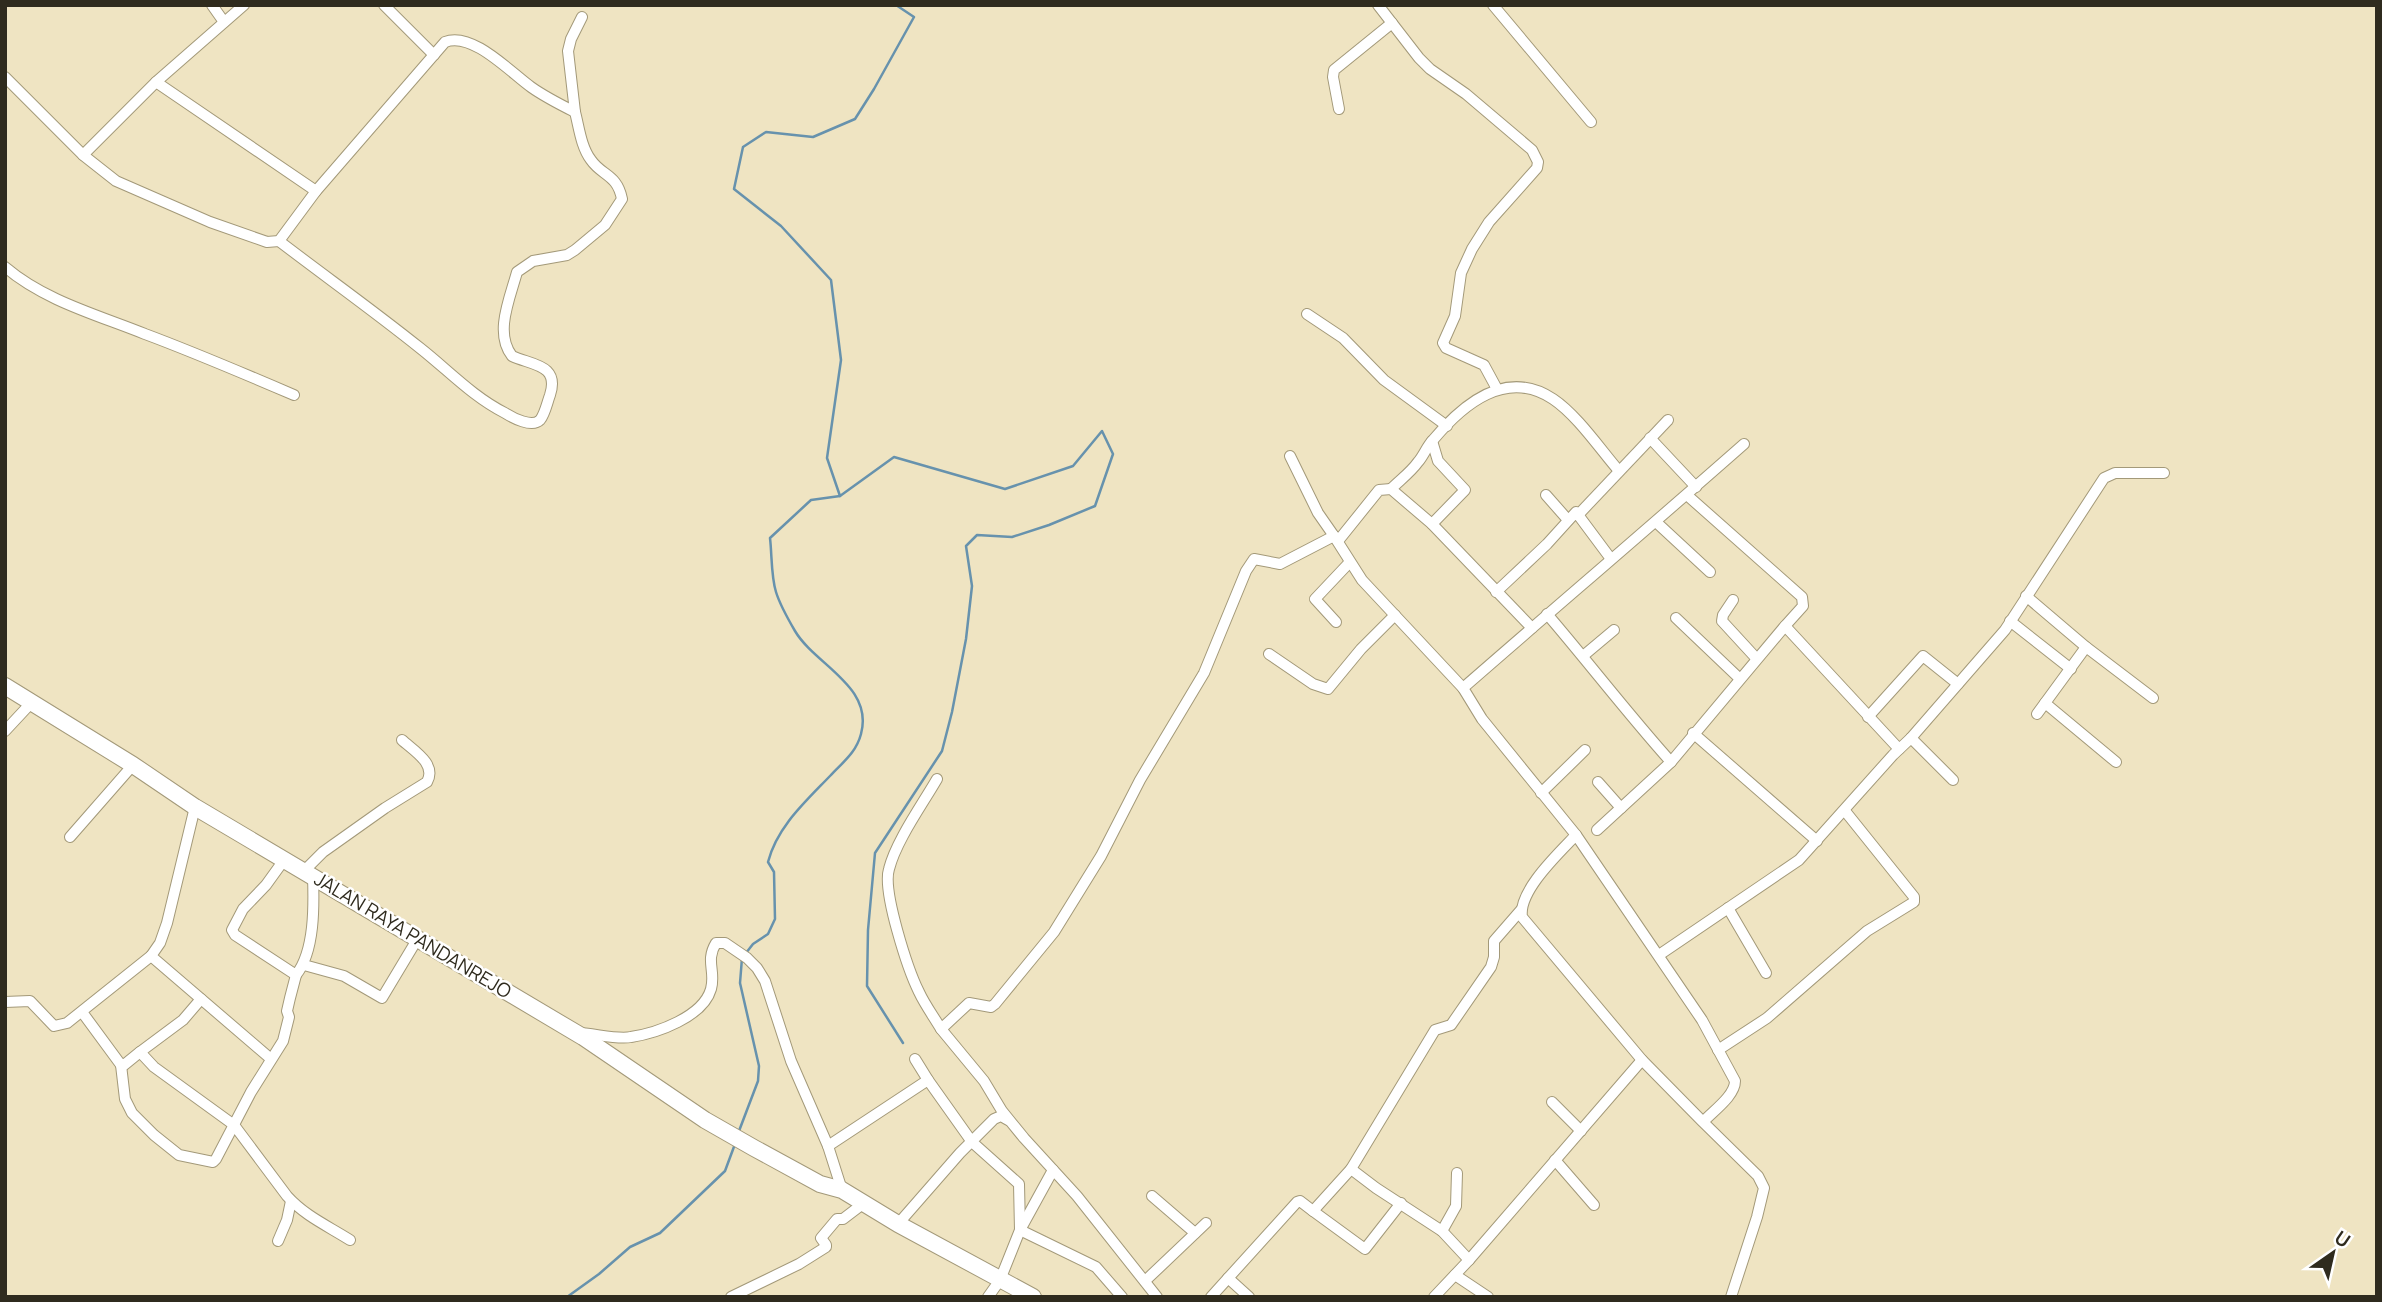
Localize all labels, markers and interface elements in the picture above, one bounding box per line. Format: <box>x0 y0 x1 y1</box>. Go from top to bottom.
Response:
street label: JALAN RAYA PANDANREJO <box>310 866 516 1004</box>
north arrow <box>2298 1218 2368 1288</box>
text: U <box>2330 1224 2355 1254</box>

